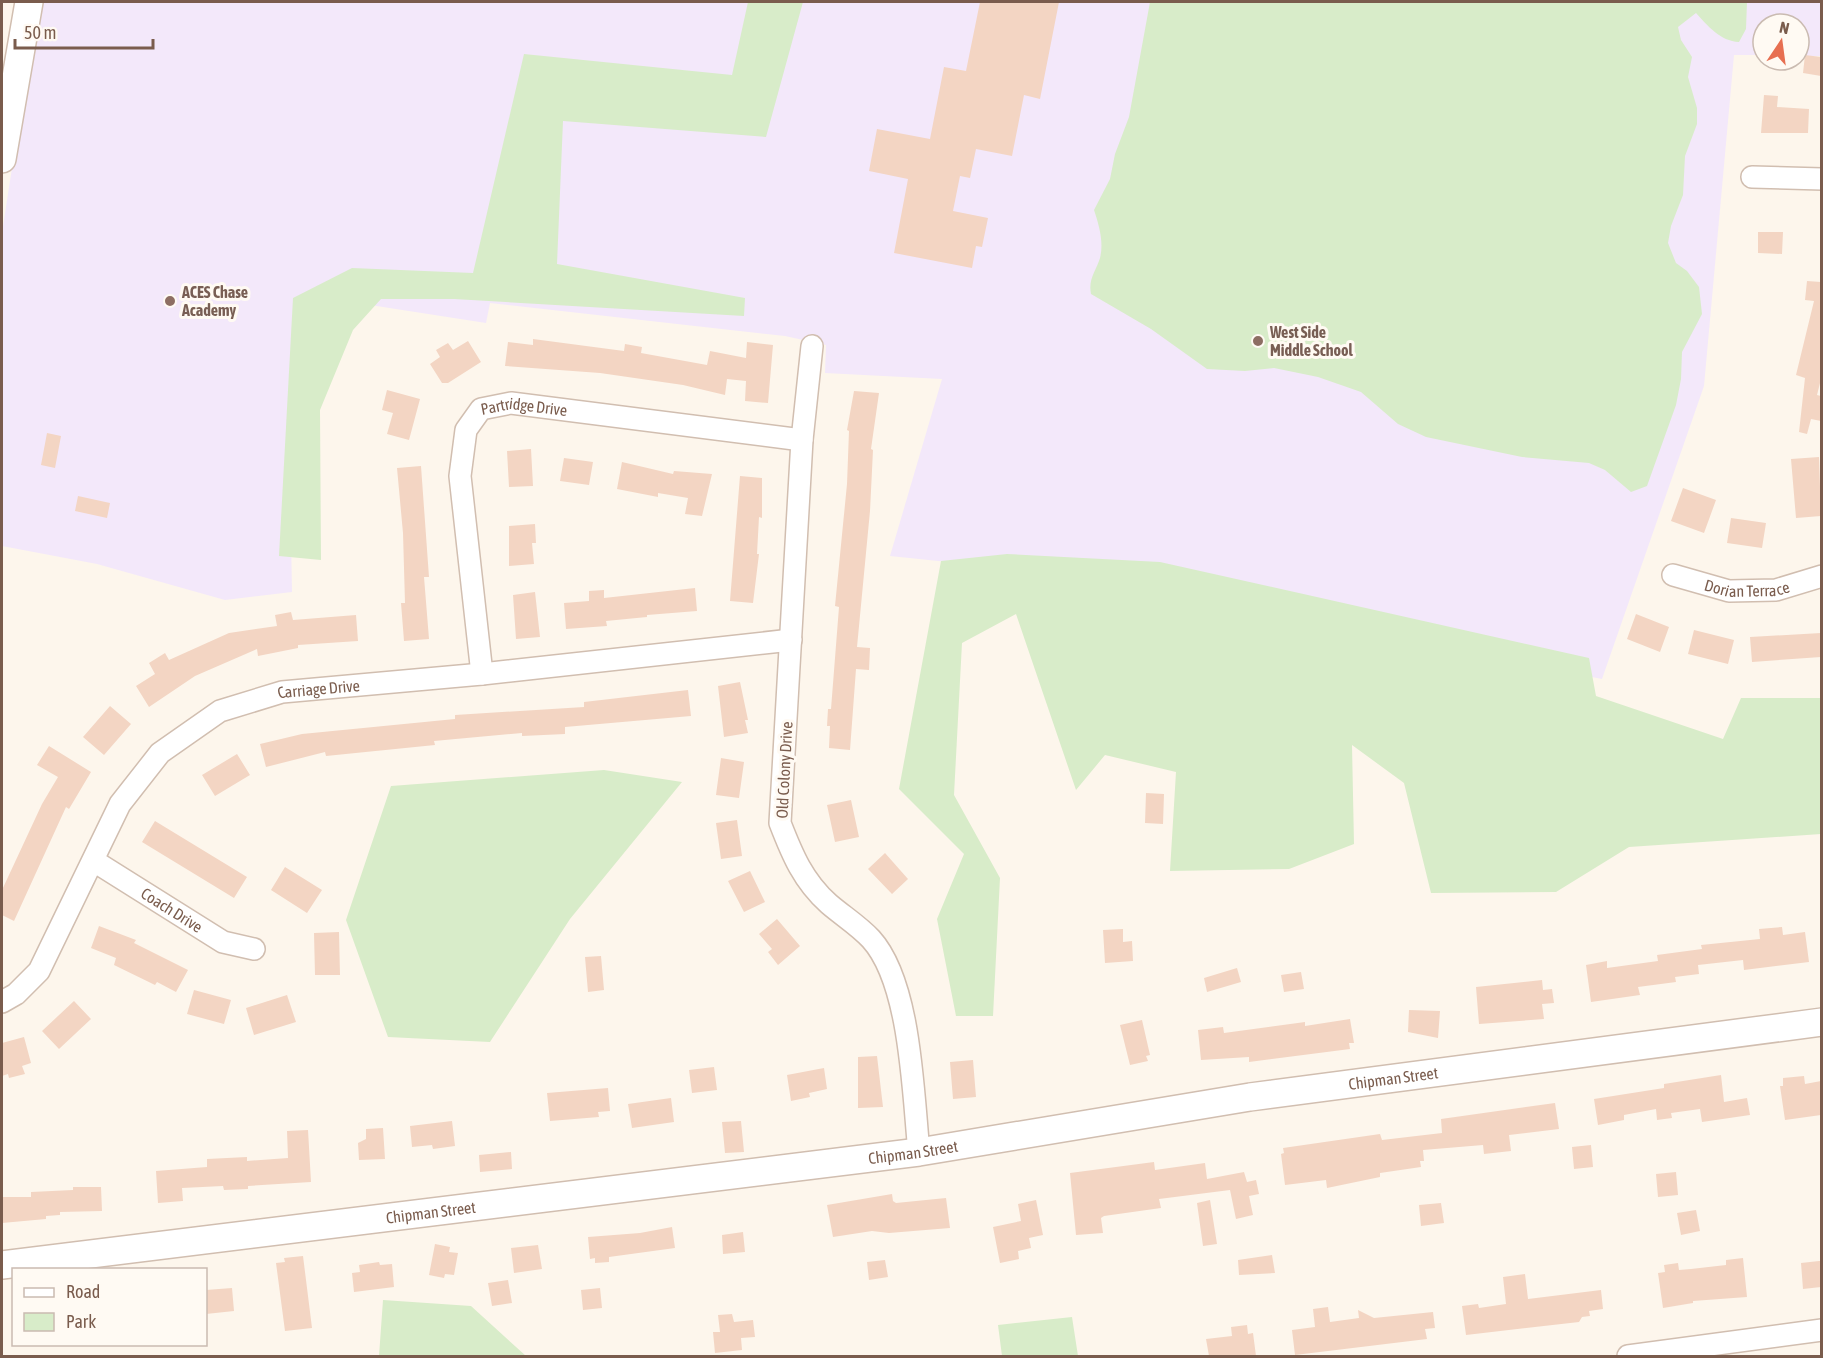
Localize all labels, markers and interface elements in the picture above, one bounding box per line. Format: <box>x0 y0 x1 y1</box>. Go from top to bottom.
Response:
scale bar <box>15 12 153 50</box>
north arrow <box>1751 12 1811 72</box>
text: N <box>1778 18 1791 37</box>
text: 50 m <box>24 22 56 43</box>
place label: ACES Chase Academy <box>181 283 248 319</box>
marker: ACES Chase Academy <box>163 294 177 308</box>
place label: West Side Middle School <box>1269 323 1354 359</box>
marker: West Side Middle School <box>1251 334 1265 348</box>
street label: Partridge Drive <box>479 394 568 419</box>
street label: Dorian Terrace <box>1703 575 1792 600</box>
street label: Carriage Drive <box>275 676 361 702</box>
street label: Old Colony Drive <box>772 721 797 819</box>
street label: Coach Drive <box>138 884 206 936</box>
street label: Chipman Street <box>1347 1063 1440 1093</box>
street label: Chipman Street <box>867 1137 960 1167</box>
street label: Chipman Street <box>385 1198 477 1227</box>
legend <box>12 1268 207 1346</box>
text: Road <box>66 1281 100 1302</box>
text: Park <box>66 1311 96 1332</box>

